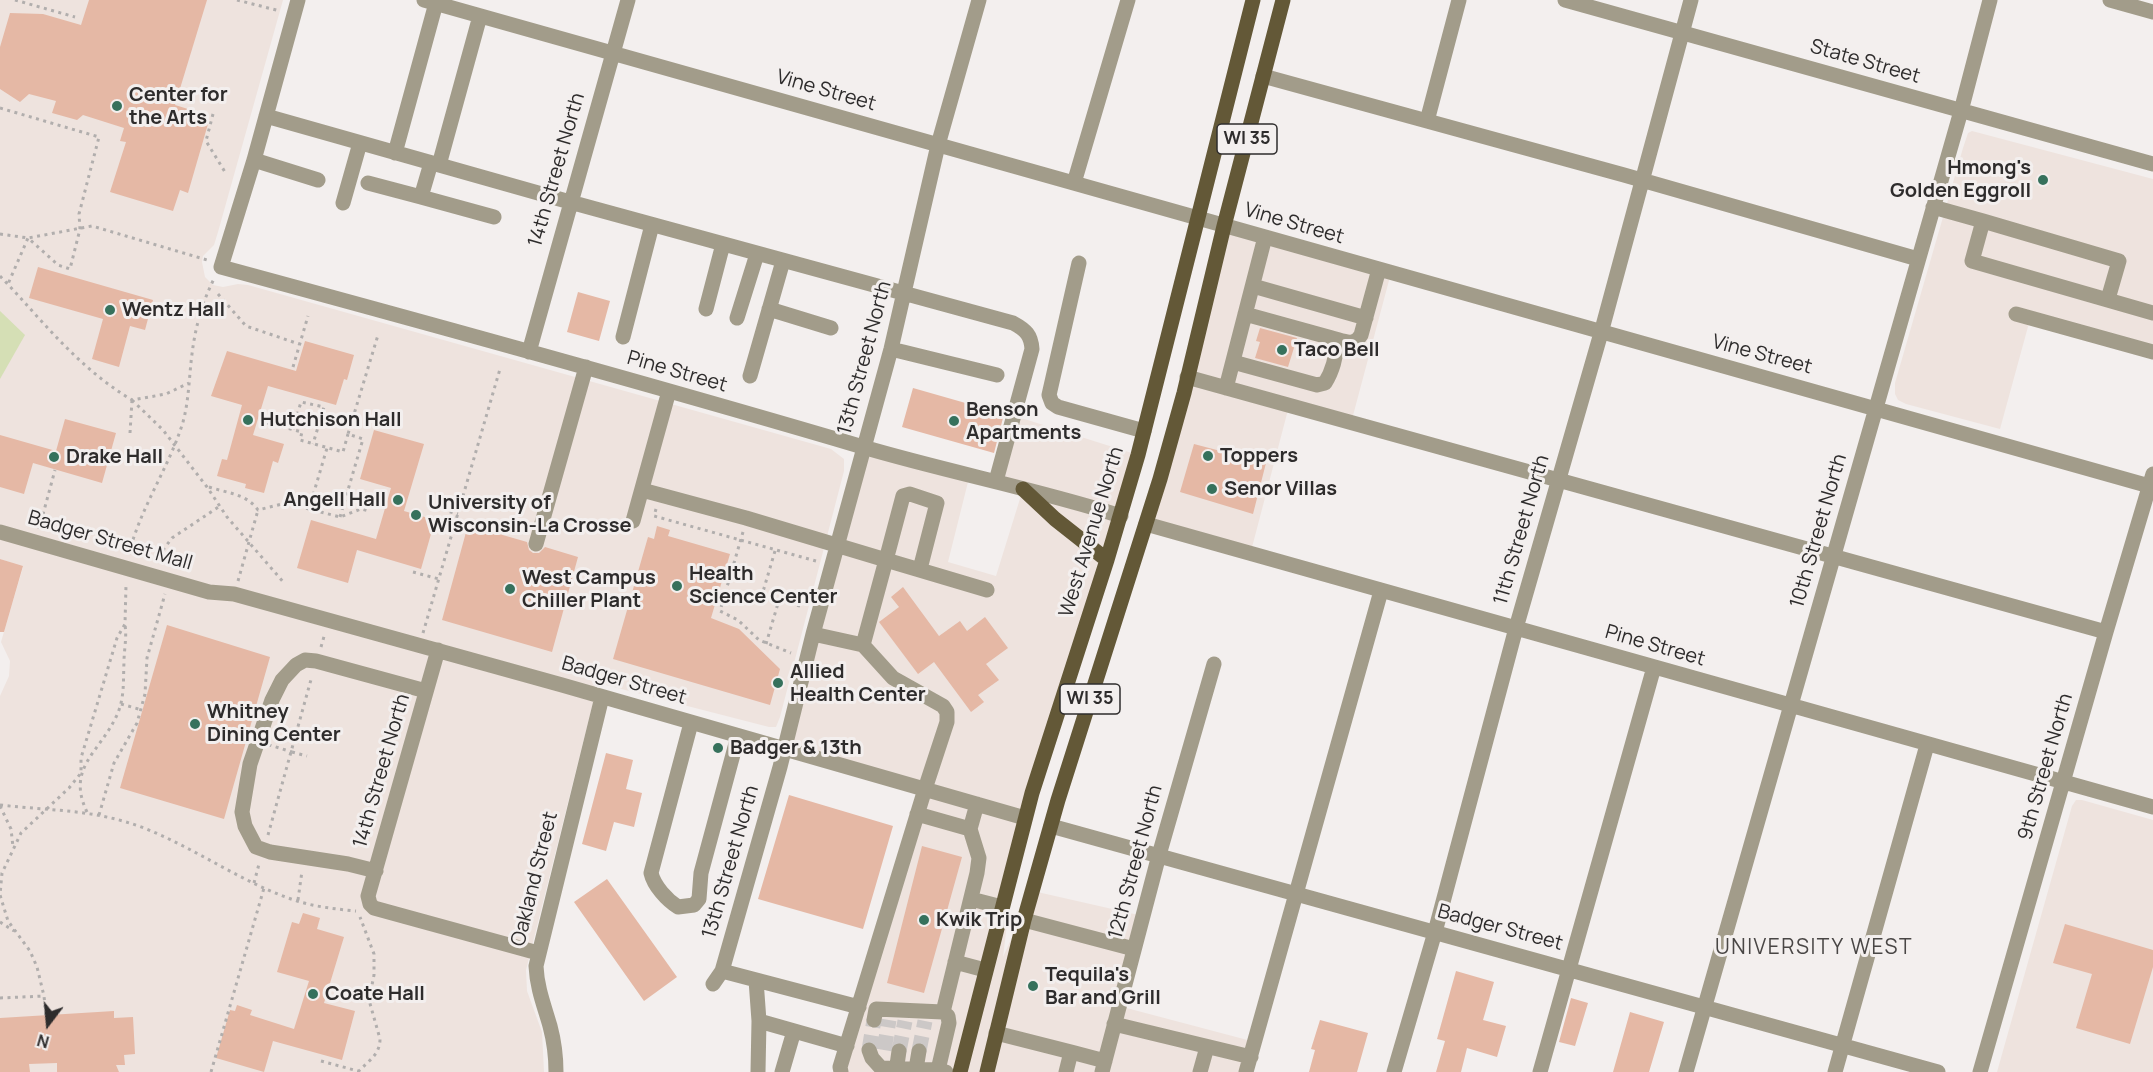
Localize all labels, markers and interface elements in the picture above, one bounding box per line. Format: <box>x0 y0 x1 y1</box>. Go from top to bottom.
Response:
street label: State Street <box>1807 35 1923 89</box>
street label: Vine Street <box>773 65 879 117</box>
place label: Center for the Arts <box>129 83 228 130</box>
street label: 14th Street North <box>524 90 590 250</box>
marker: Center for the Arts <box>110 99 124 113</box>
road number: WI 35 <box>1217 124 1277 154</box>
place label: Hmong's Golden Eggroll <box>1890 156 2031 203</box>
marker: Hmong's Golden Eggroll <box>2036 173 2050 187</box>
street label: Vine Street <box>1241 198 1347 250</box>
street label: 13th Street North <box>833 279 897 437</box>
place label: Wentz Hall <box>122 298 225 322</box>
marker: Wentz Hall <box>103 303 117 317</box>
street label: Vine Street <box>1709 330 1815 380</box>
place label: Taco Bell <box>1294 338 1380 362</box>
marker: Taco Bell <box>1275 343 1289 357</box>
street label: Pine Street <box>624 346 730 398</box>
place label: Benson Apartments <box>966 398 1081 445</box>
place label: Hutchison Hall <box>260 408 402 432</box>
marker: Hutchison Hall <box>241 413 255 427</box>
marker: Benson Apartments <box>947 414 961 428</box>
street label: West Avenue North <box>1055 444 1129 620</box>
place label: Toppers <box>1220 444 1298 468</box>
place label: Drake Hall <box>66 445 163 469</box>
marker: Toppers <box>1201 449 1215 463</box>
marker: Drake Hall <box>47 450 61 464</box>
street label: 10th Street North <box>1786 451 1852 611</box>
street label: 11th Street North <box>1489 452 1555 608</box>
place label: Senor Villas <box>1224 477 1337 501</box>
marker: Senor Villas <box>1205 482 1219 496</box>
place label: Angell Hall <box>283 488 386 512</box>
place label: University of Wisconsin-La Crosse <box>428 491 632 538</box>
marker: Angell Hall <box>391 493 405 507</box>
street label: Badger Street Mall <box>25 506 195 576</box>
marker: University of Wisconsin-La Crosse <box>409 508 423 522</box>
place label: Health Science Center <box>689 562 837 609</box>
place label: West Campus Chiller Plant <box>522 566 656 613</box>
marker: Health Science Center <box>670 579 684 593</box>
marker: West Campus Chiller Plant <box>503 582 517 596</box>
street label: Pine Street <box>1602 620 1708 672</box>
street label: Badger Street <box>559 652 689 710</box>
place label: Allied Health Center <box>790 660 926 707</box>
marker: Allied Health Center <box>771 676 785 690</box>
road number: WI 35 <box>1060 684 1120 714</box>
street label: 14th Street North <box>349 691 415 851</box>
street label: 9th Street North <box>2014 691 2078 843</box>
place label: Whitney Dining Center <box>207 700 341 747</box>
marker: Whitney Dining Center <box>188 717 202 731</box>
place label: Badger & 13th <box>730 736 862 760</box>
marker: Badger & 13th <box>711 741 725 755</box>
street label: 12th Street North <box>1104 782 1168 942</box>
street label: 13th Street North <box>698 783 764 941</box>
street label: Oakland Street <box>507 809 563 949</box>
street label: Badger Street <box>1435 900 1565 956</box>
place label: Kwik Trip <box>936 908 1022 932</box>
marker: Kwik Trip <box>917 913 931 927</box>
district label: UNIVERSITY WEST <box>1715 935 1913 961</box>
place label: Tequila's Bar and Grill <box>1045 963 1161 1010</box>
marker: Tequila's Bar and Grill <box>1026 979 1040 993</box>
place label: Coate Hall <box>325 982 425 1006</box>
marker: Coate Hall <box>306 987 320 1001</box>
north arrow <box>18 994 78 1054</box>
text: N <box>34 1029 52 1053</box>

